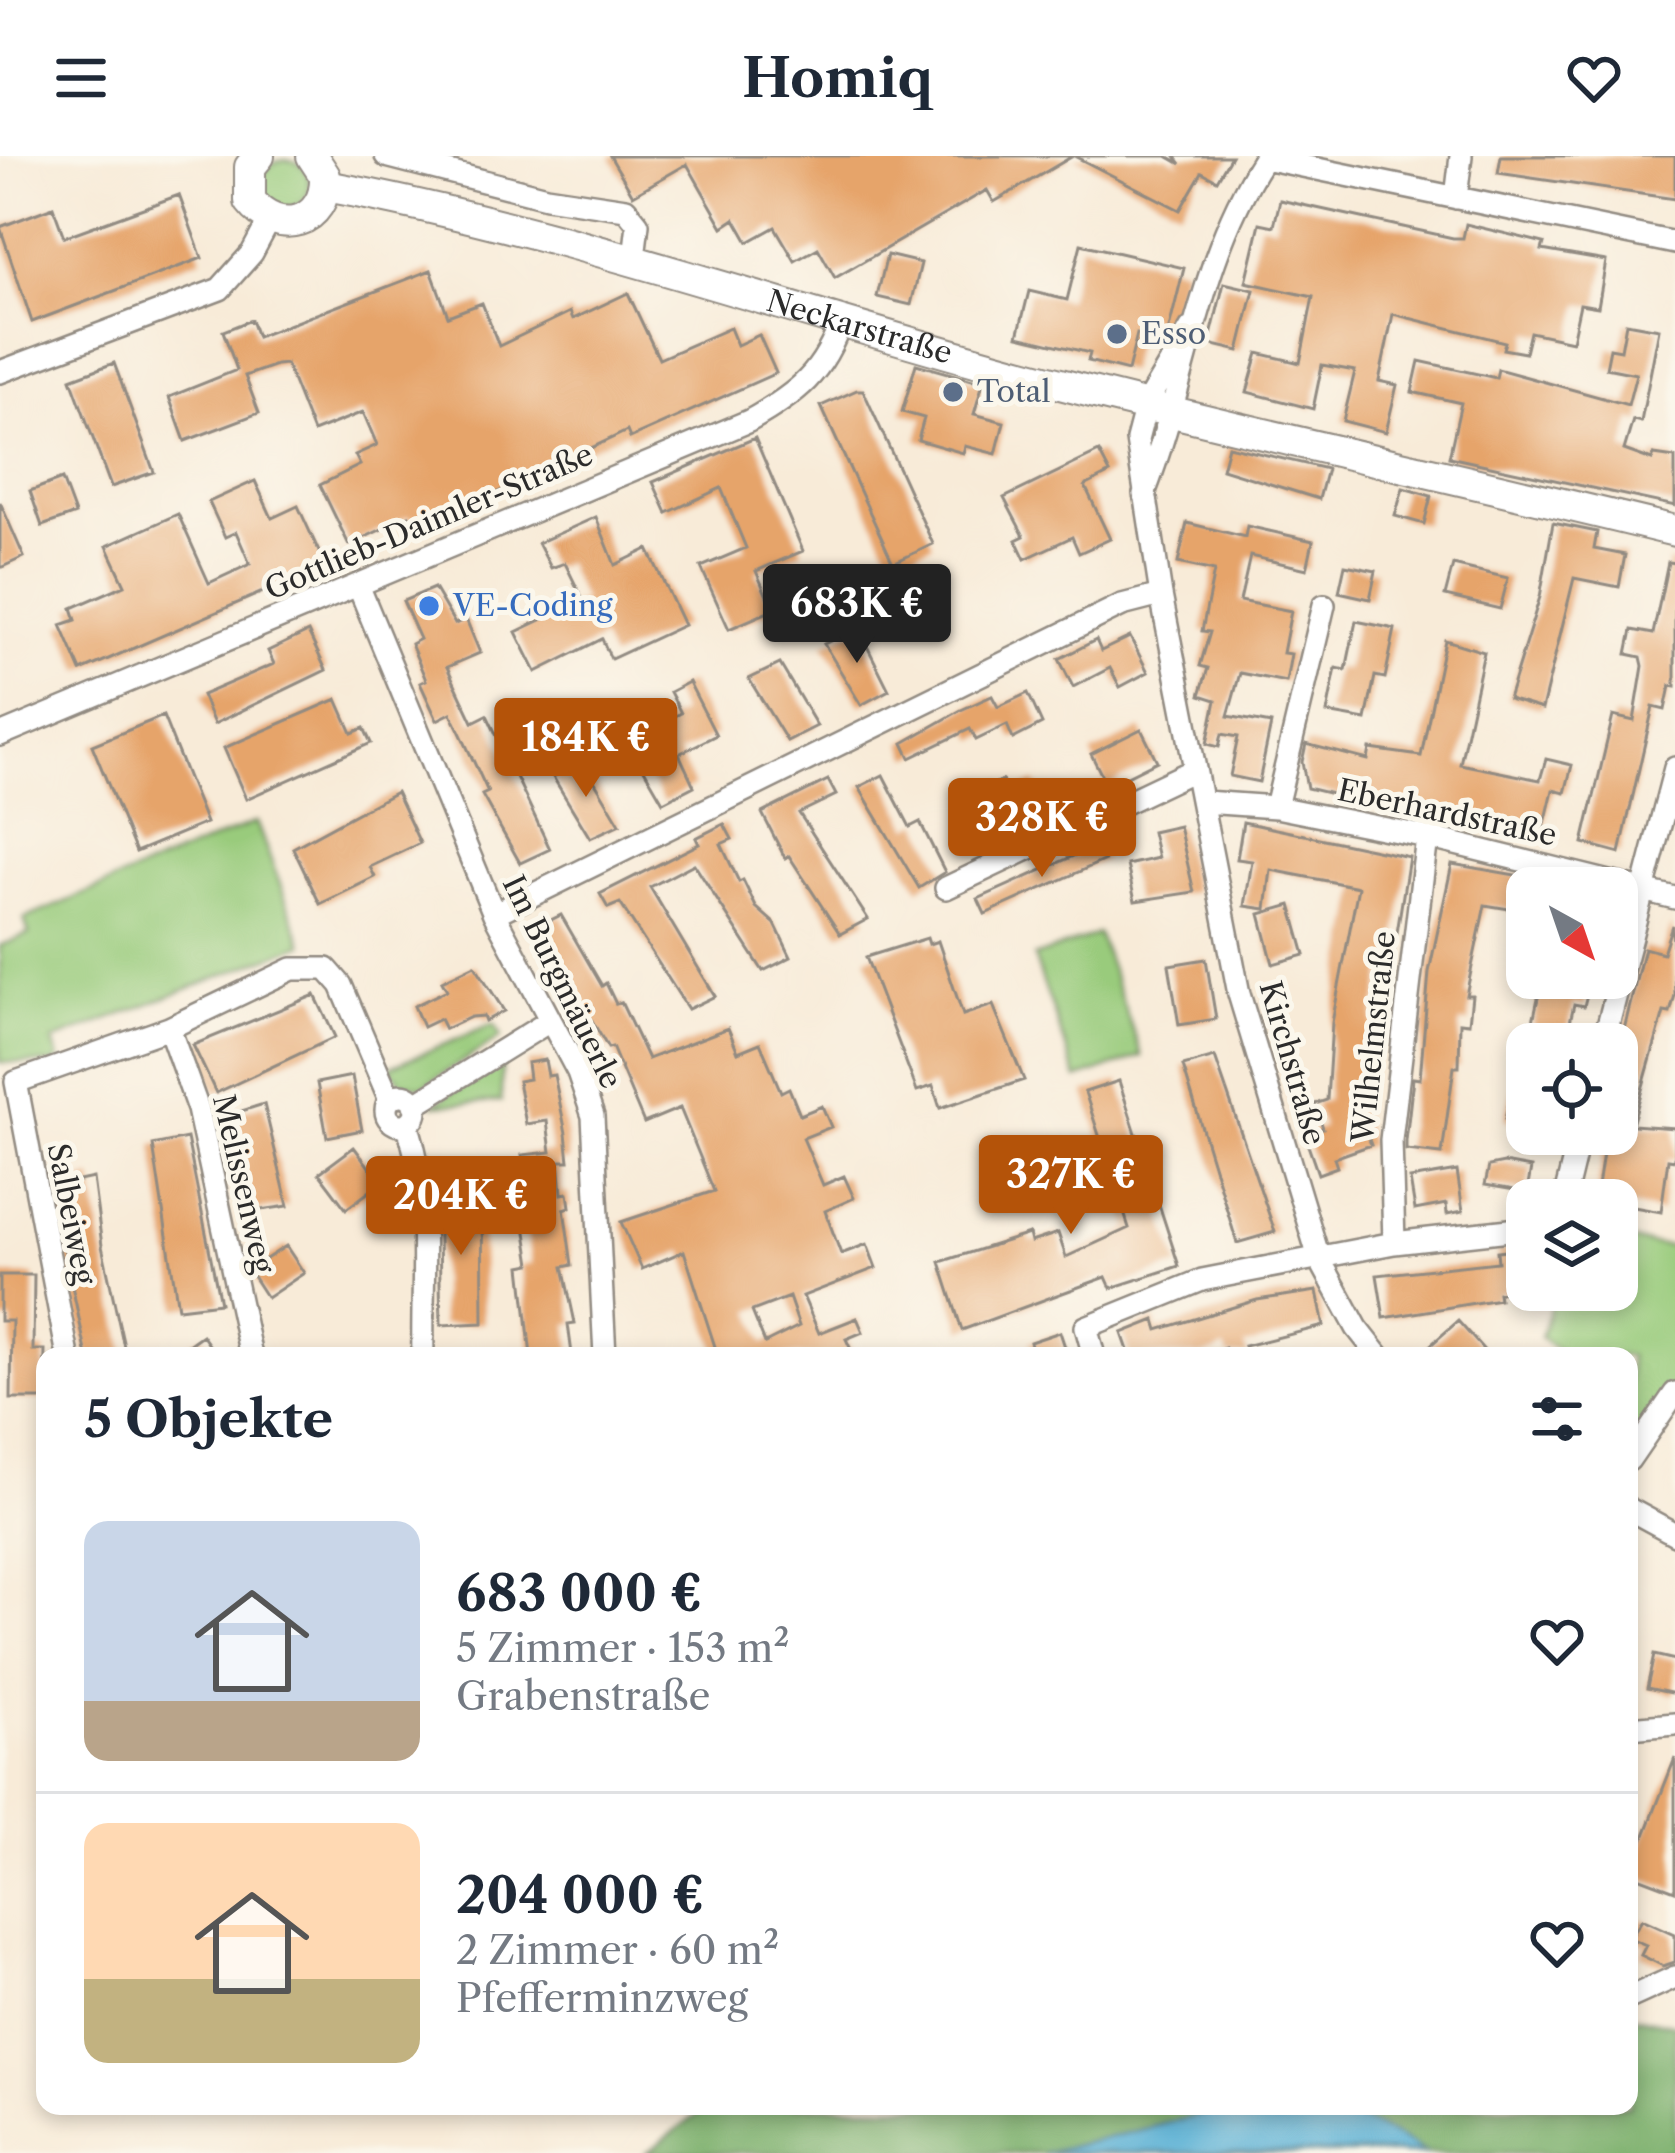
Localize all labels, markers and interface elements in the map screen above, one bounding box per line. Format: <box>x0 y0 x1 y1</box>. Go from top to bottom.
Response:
icon: menu <box>48 45 114 111</box>
text: Homiq <box>742 45 933 111</box>
icon: heart <box>1561 45 1627 111</box>
street label: Neckarstraße <box>762 282 956 372</box>
place label: Esso <box>1141 315 1206 352</box>
marker: Esso <box>1104 321 1130 347</box>
place label: Total <box>977 373 1050 410</box>
marker: Total <box>940 379 966 405</box>
street label: Gottlieb-Daimler-Straße <box>259 436 598 607</box>
pin: 683K € <box>759 564 955 666</box>
text: 683K € <box>790 579 924 627</box>
place label: VE-Coding <box>452 587 613 624</box>
marker: VE-Coding <box>416 593 442 619</box>
pin: 184K € <box>488 698 684 800</box>
text: 184K € <box>521 713 651 761</box>
street label: Eberhardstraße <box>1334 771 1560 854</box>
pin: 328K € <box>944 778 1140 880</box>
text: 328K € <box>975 793 1109 841</box>
north arrow <box>1506 867 1638 999</box>
map controls <box>1506 867 1638 1311</box>
street label: Im Burgmäuerle <box>495 869 630 1094</box>
street label: Wilhelmstraße <box>1344 929 1403 1146</box>
street label: Kirchstraße <box>1251 977 1334 1149</box>
button: locate <box>1506 1023 1638 1155</box>
street label: Melissenweg <box>205 1091 282 1277</box>
pin: 327K € <box>973 1135 1169 1237</box>
street label: Salbeiweg <box>40 1140 103 1288</box>
text: 327K € <box>1006 1150 1136 1198</box>
pin: 204K € <box>363 1156 559 1258</box>
text: 204K € <box>393 1171 529 1219</box>
button: layers <box>1506 1179 1638 1311</box>
icon: filters <box>1524 1386 1590 1452</box>
text: 5 Objekte <box>84 1388 333 1450</box>
text: 683 000 € <box>456 1562 702 1624</box>
icon: home <box>180 1569 324 1713</box>
icon: heart <box>1524 1608 1590 1674</box>
text: 5 Zimmer · 153 m² <box>456 1624 789 1672</box>
text: Grabenstraße <box>456 1672 710 1720</box>
text: 204 000 € <box>456 1864 704 1926</box>
icon: home <box>180 1871 324 2015</box>
icon: heart <box>1524 1910 1590 1976</box>
text: 2 Zimmer · 60 m² <box>456 1926 779 1974</box>
text: Pfefferminzweg <box>456 1974 748 2022</box>

